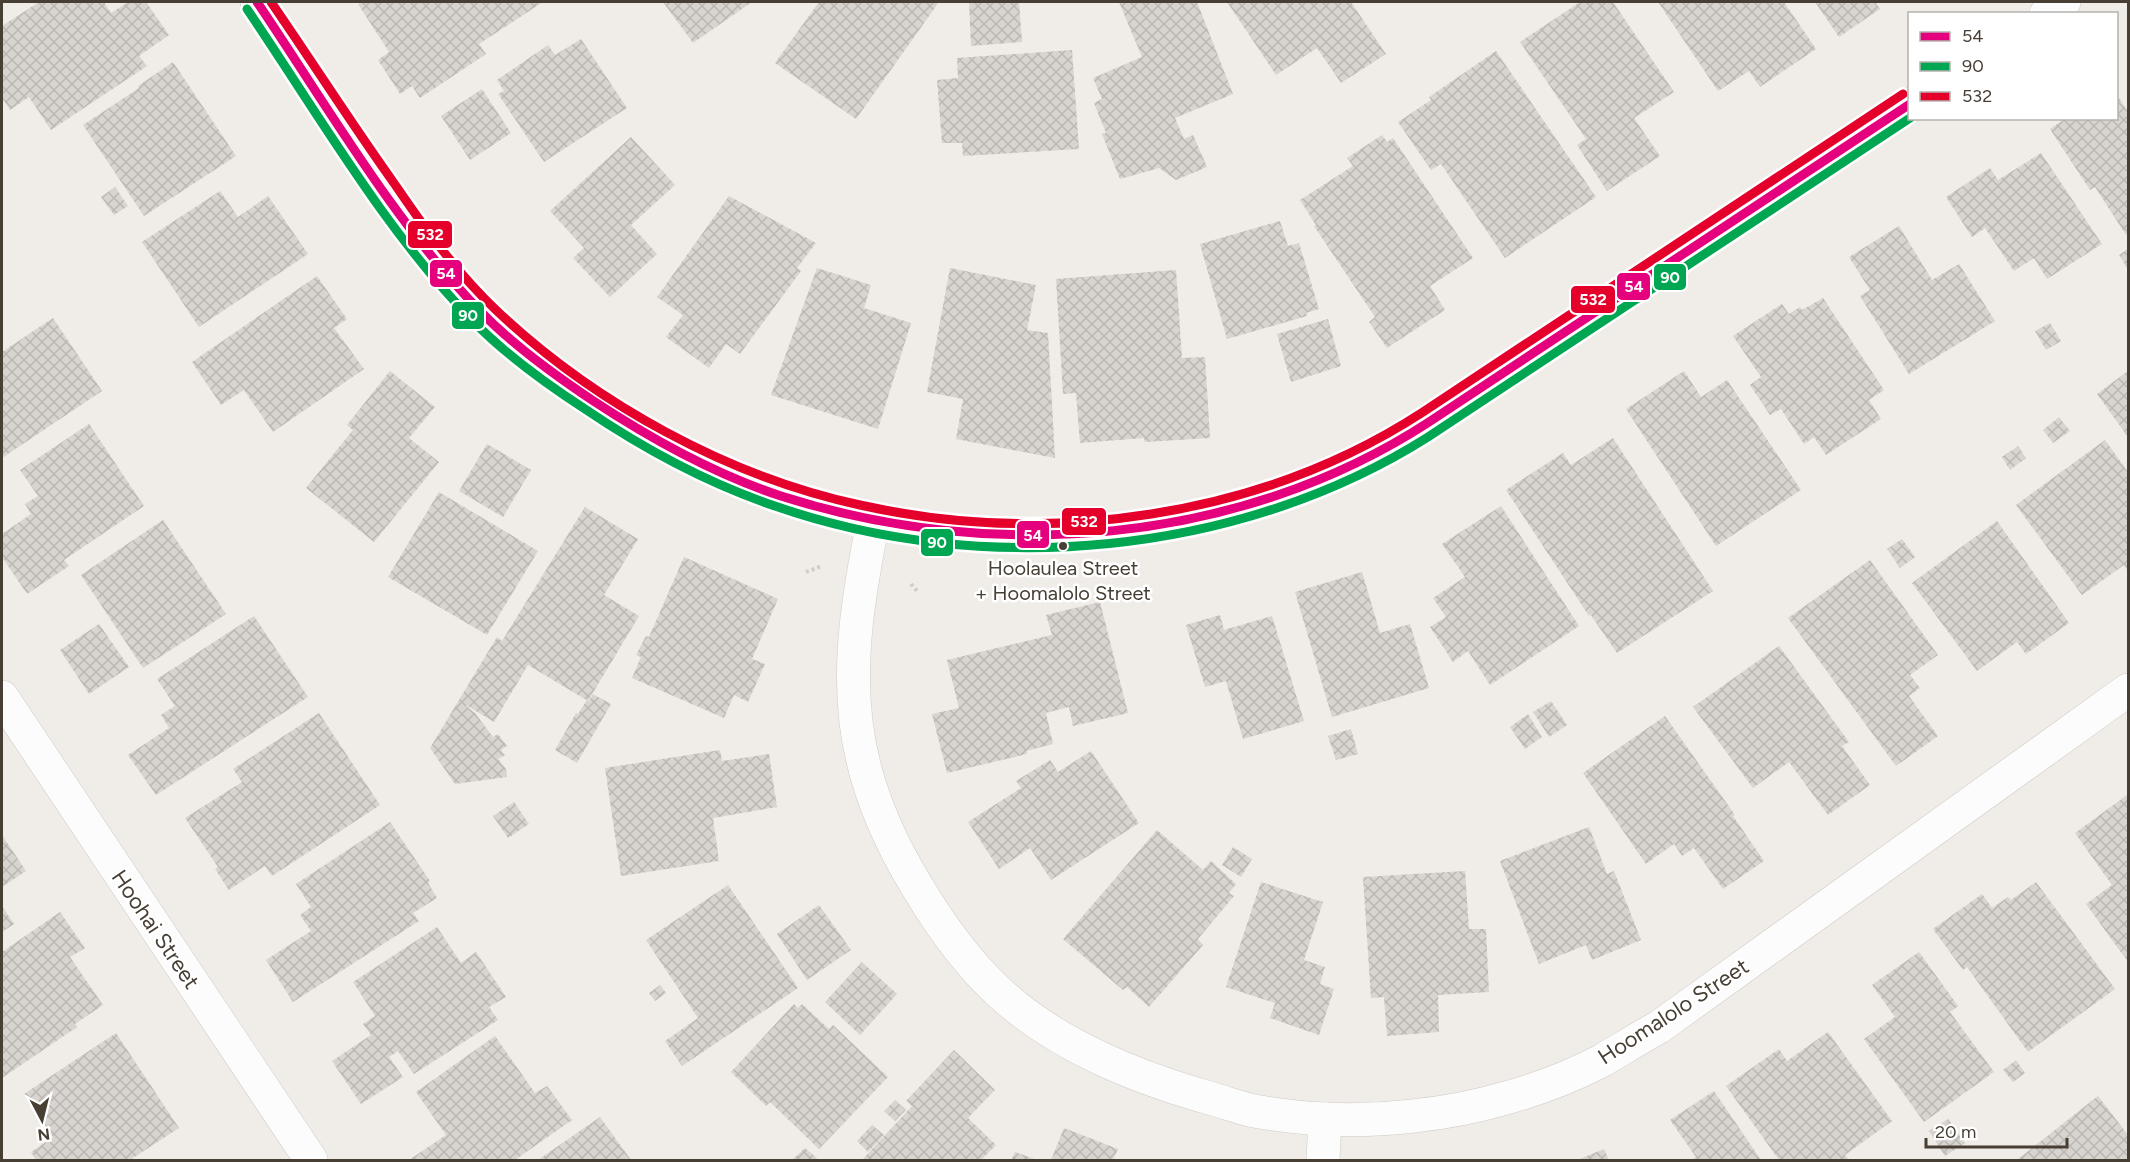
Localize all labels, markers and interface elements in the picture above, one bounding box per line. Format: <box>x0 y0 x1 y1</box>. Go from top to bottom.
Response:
legend <box>1908 12 2118 120</box>
text: 54 <box>1962 25 1984 47</box>
text: 90 <box>1962 55 1984 77</box>
text: 532 <box>1962 85 1992 107</box>
line badge: 532 <box>407 220 453 249</box>
text: 532 <box>416 225 444 244</box>
line badge: 54 <box>429 259 463 288</box>
line badge: 90 <box>1653 263 1687 291</box>
text: 54 <box>436 264 456 283</box>
text: 90 <box>1660 268 1680 287</box>
line badge: 54 <box>1616 272 1651 301</box>
text: 54 <box>1624 277 1644 296</box>
line badge: 532 <box>1570 285 1616 314</box>
text: 532 <box>1579 290 1607 309</box>
line badge: 90 <box>451 301 485 330</box>
text: 90 <box>458 306 478 325</box>
line badge: 532 <box>1061 507 1107 536</box>
text: 532 <box>1070 512 1098 531</box>
line badge: 54 <box>1016 520 1050 549</box>
text: 54 <box>1023 526 1043 545</box>
line badge: 90 <box>920 528 954 557</box>
text: 90 <box>927 533 947 552</box>
marker: Hoolaulea Street + Hoomalolo Street <box>1057 540 1069 552</box>
place label: Hoolaulea Street + Hoomalolo Street <box>975 556 1151 605</box>
street label: Hoohai Street <box>106 865 205 994</box>
street label: Hoomalolo Street <box>1593 953 1754 1070</box>
north arrow <box>12 1090 72 1150</box>
scale bar <box>1926 1111 2067 1149</box>
text: 20 m <box>1935 1121 1976 1143</box>
text: N <box>36 1124 51 1145</box>

